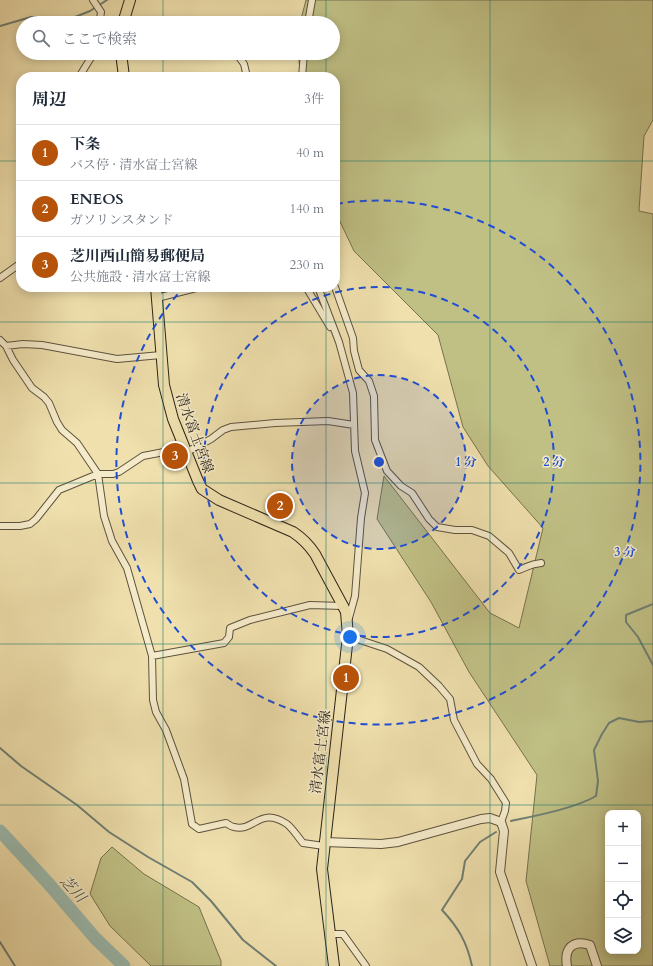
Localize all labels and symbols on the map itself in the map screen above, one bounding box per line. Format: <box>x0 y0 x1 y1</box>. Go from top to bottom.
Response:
street label: 清水富士宮線 <box>171 390 218 476</box>
pin: 3 <box>162 441 188 471</box>
text: 1 分 <box>455 454 477 470</box>
text: 2 分 <box>543 454 565 470</box>
centre of rings <box>372 455 386 469</box>
pin: 2 <box>267 491 293 521</box>
text: 3 分 <box>614 544 636 560</box>
your location <box>340 627 360 647</box>
pin: 1 <box>333 663 359 693</box>
street label: 清水富士宮線 <box>306 709 335 795</box>
water label: 芝川 <box>56 871 92 908</box>

